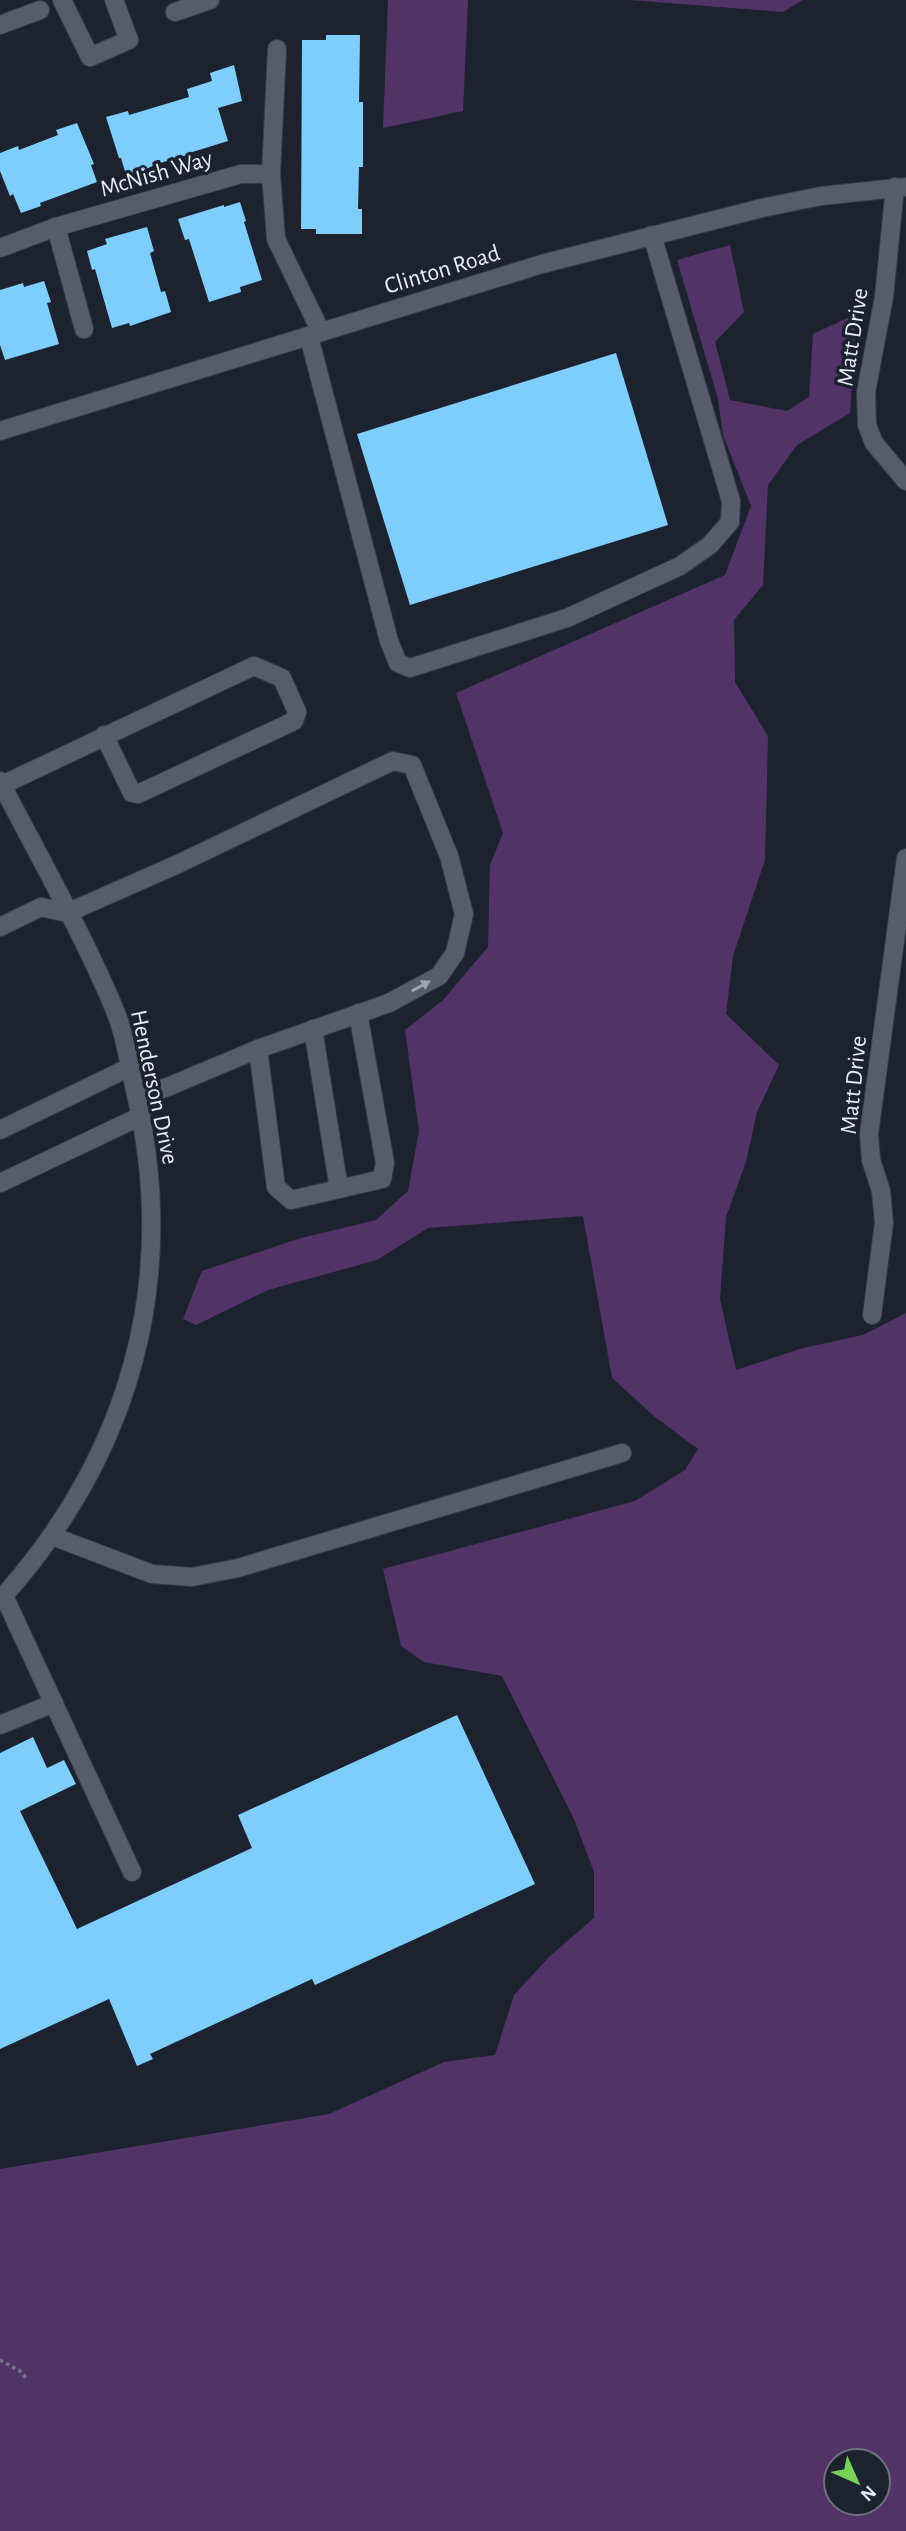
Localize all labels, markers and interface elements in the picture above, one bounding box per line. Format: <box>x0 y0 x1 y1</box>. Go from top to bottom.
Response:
street label: McNish Way <box>97 146 215 201</box>
street label: Clinton Road <box>382 241 503 299</box>
street label: Matt Drive <box>833 286 873 388</box>
one-way arrow <box>411 980 430 992</box>
street label: Henderson Drive <box>126 1008 182 1167</box>
street label: Matt Drive <box>837 1035 871 1136</box>
north arrow <box>822 2447 892 2517</box>
text: N <box>857 2482 879 2504</box>

